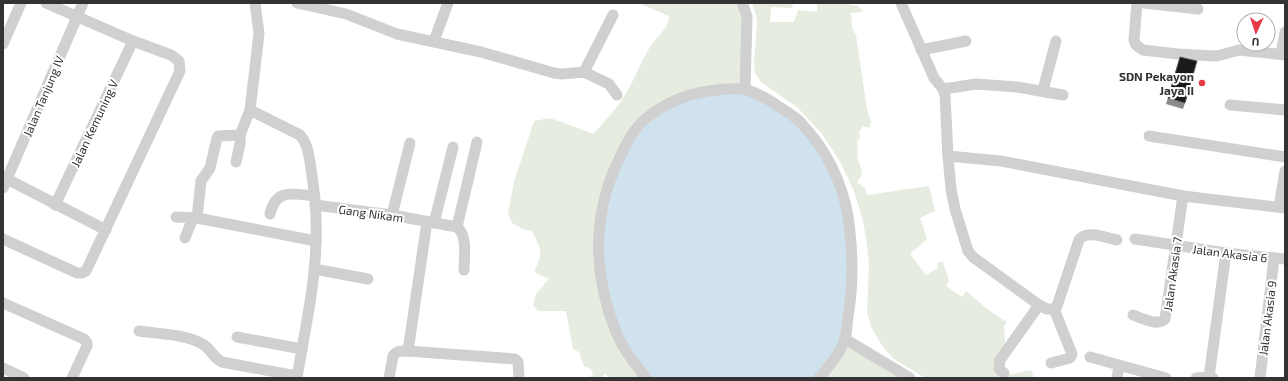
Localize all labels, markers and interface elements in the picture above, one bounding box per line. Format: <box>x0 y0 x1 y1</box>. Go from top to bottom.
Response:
north arrow <box>1236 12 1276 52</box>
text: U <box>1251 36 1260 49</box>
street label: Jalan Tanjung IV <box>20 53 67 139</box>
place label: SDN Pekayon Jaya II <box>1119 69 1194 98</box>
street label: Jalan Kemuning V <box>68 77 121 169</box>
marker: SDN Pekayon Jaya II <box>1197 78 1207 88</box>
street label: Gang Nikam <box>338 202 404 224</box>
street label: Jalan Akasia 7 <box>1160 236 1184 312</box>
street label: Jalan Akasia 6 <box>1192 241 1268 265</box>
street label: Jalan Akasia 9 <box>1255 280 1279 356</box>

